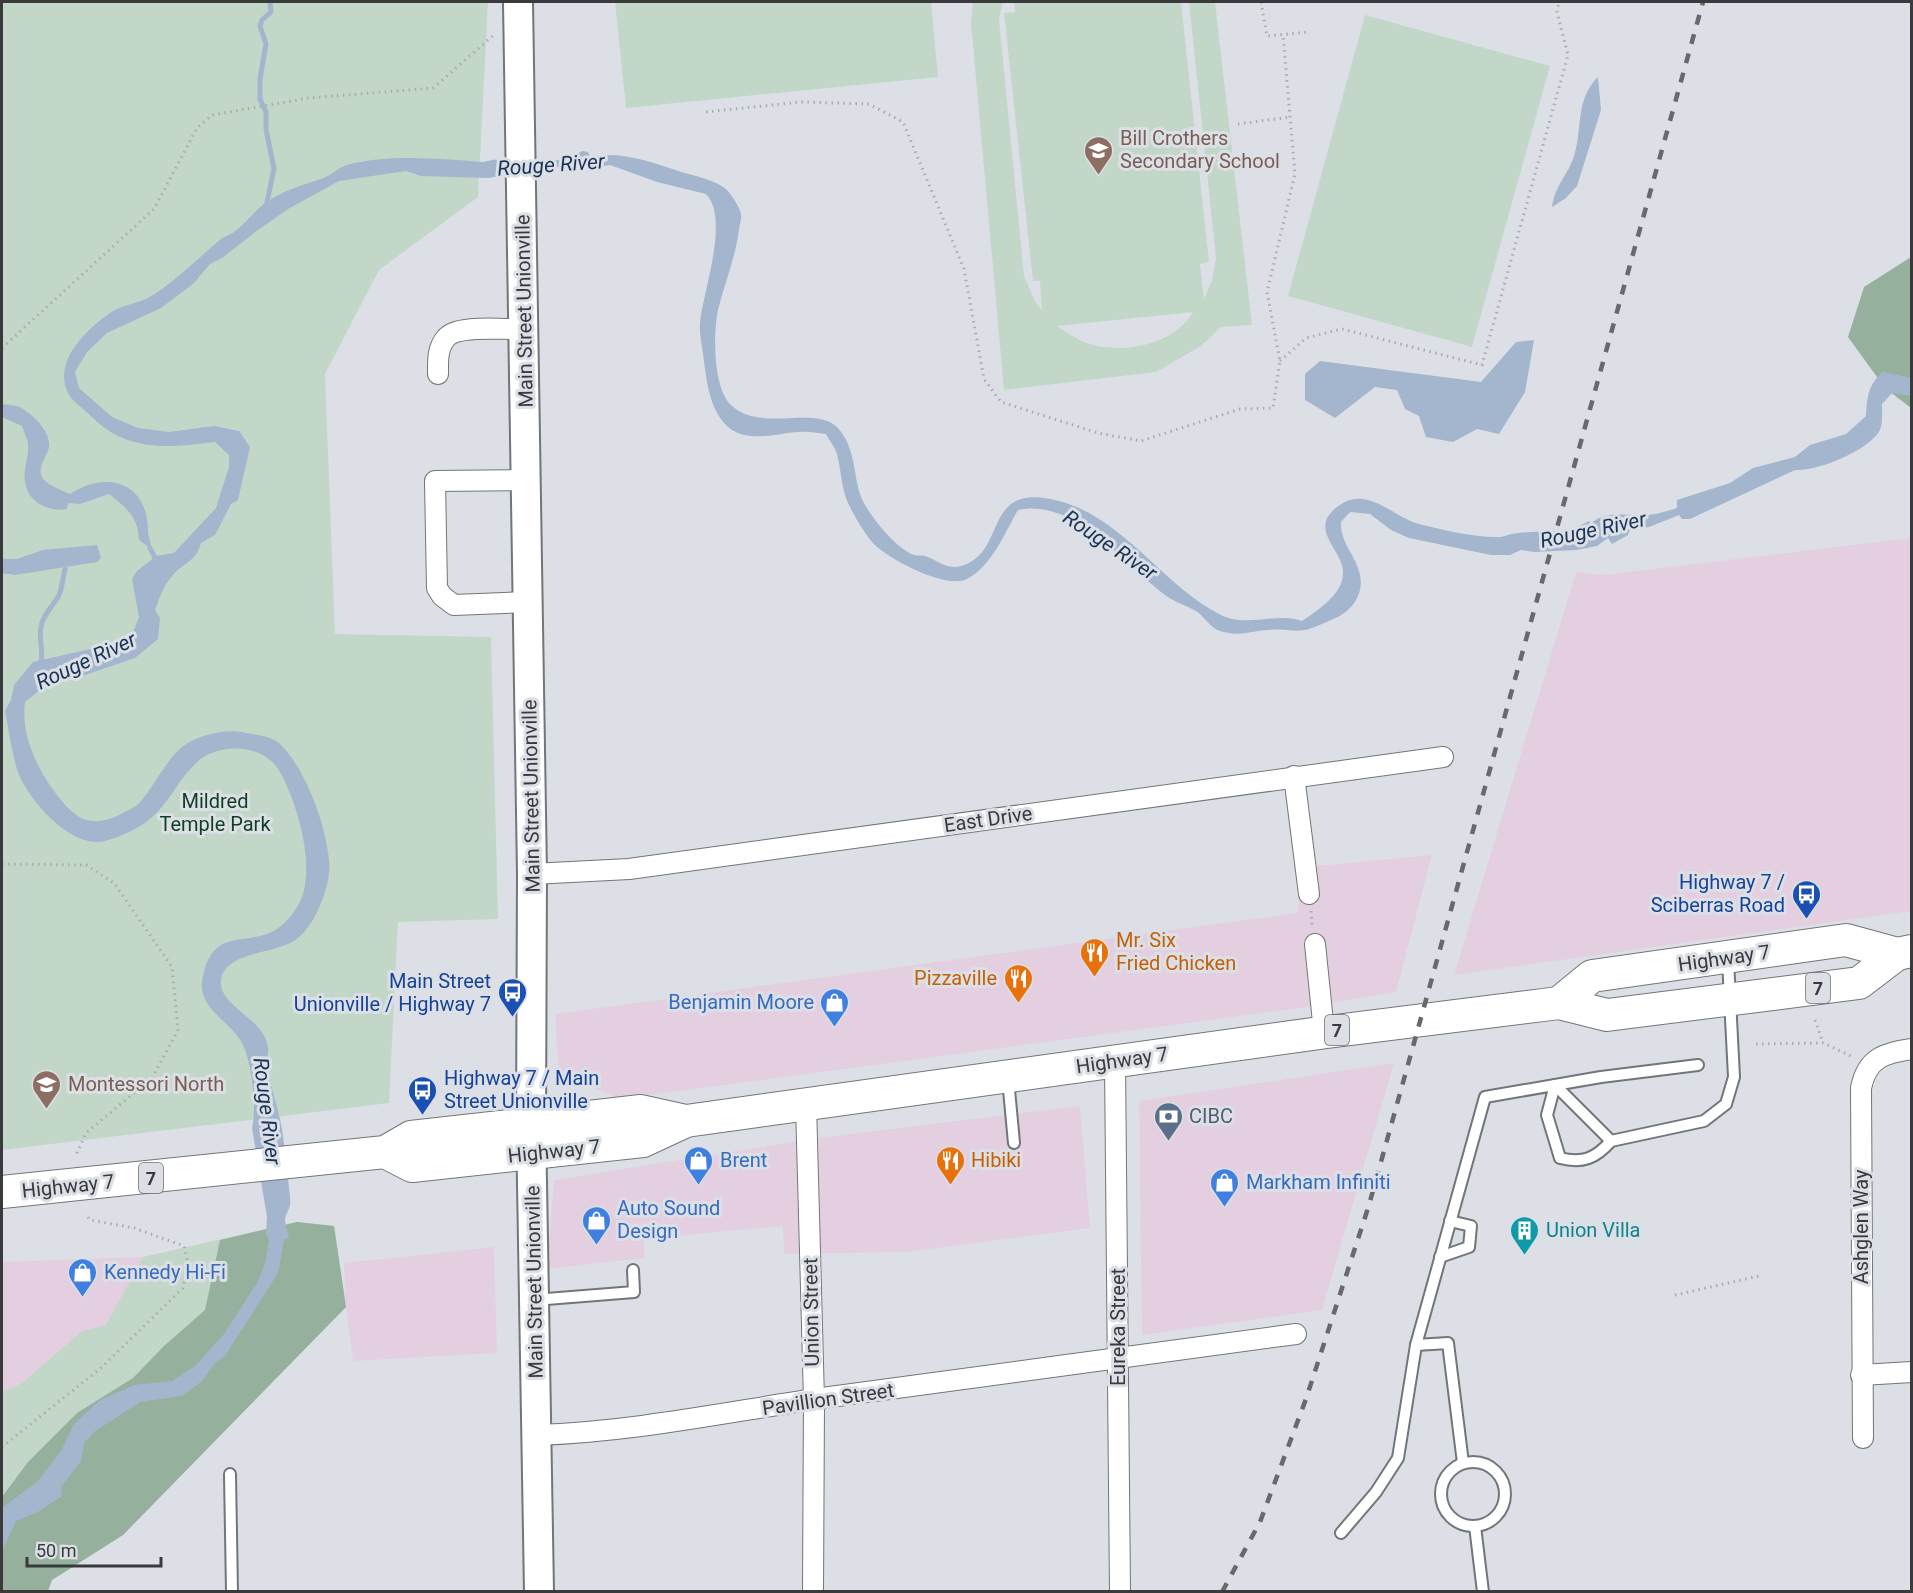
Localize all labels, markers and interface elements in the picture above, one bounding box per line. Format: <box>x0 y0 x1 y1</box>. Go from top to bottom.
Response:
place label: Bill Crothers Secondary School <box>1120 126 1280 173</box>
school or university icon: Bill Crothers Secondary School <box>1083 134 1115 176</box>
water label: Rouge River <box>496 149 607 181</box>
street label: Main Street Unionville <box>510 214 538 408</box>
water label: Rouge River <box>1059 505 1162 586</box>
water label: Rouge River <box>1538 507 1649 553</box>
water label: Rouge River <box>32 627 141 695</box>
street label: Main Street Unionville <box>517 699 545 893</box>
park label: Mildred Temple Park <box>159 789 271 836</box>
street label: East Drive <box>942 801 1034 837</box>
place label: Highway 7 / Sciberras Road <box>1651 870 1785 917</box>
bus stop icon: Highway 7 / Sciberras Road <box>1790 878 1822 920</box>
place label: Mr. Six Fried Chicken <box>1116 928 1236 975</box>
restaurant icon: Mr. Six Fried Chicken <box>1079 936 1111 978</box>
street label: Highway 7 <box>1676 940 1772 976</box>
restaurant icon: Pizzaville <box>1002 962 1034 1004</box>
place label: Pizzaville <box>914 966 997 990</box>
place label: Main Street Unionville / Highway 7 <box>294 969 491 1016</box>
road number: 7 <box>1806 973 1830 1003</box>
bus stop icon: Main Street Unionville / Highway 7 <box>496 976 528 1018</box>
shop icon: Benjamin Moore <box>819 986 851 1028</box>
place label: Benjamin Moore <box>668 990 814 1014</box>
road number: 7 <box>1325 1015 1349 1045</box>
street label: Highway 7 <box>1074 1042 1170 1078</box>
water label: Rouge River <box>249 1056 286 1167</box>
place label: Highway 7 / Main Street Unionville <box>444 1066 599 1113</box>
school or university icon: Montessori North <box>31 1068 63 1110</box>
place label: Montessori North <box>68 1072 224 1096</box>
bus stop icon: Highway 7 / Main Street Unionville <box>407 1074 439 1116</box>
bank icon: CIBC <box>1152 1100 1184 1142</box>
place label: CIBC <box>1189 1104 1233 1128</box>
street label: Highway 7 <box>507 1134 601 1168</box>
shop icon: Brent <box>683 1144 715 1186</box>
restaurant icon: Hibiki <box>934 1144 966 1186</box>
place label: Brent <box>720 1148 767 1172</box>
place label: Hibiki <box>971 1148 1021 1172</box>
road number: 7 <box>139 1163 163 1193</box>
shop icon: Markham Infiniti <box>1209 1166 1241 1208</box>
street label: Highway 7 <box>21 1169 115 1203</box>
street label: Ashglen Way <box>1849 1169 1873 1284</box>
place label: Markham Infiniti <box>1246 1170 1391 1194</box>
street label: Main Street Unionville <box>520 1185 548 1379</box>
place label: Auto Sound Design <box>617 1196 720 1243</box>
shop icon: Auto Sound Design <box>580 1204 612 1246</box>
building icon: Union Villa <box>1509 1214 1541 1256</box>
place label: Union Villa <box>1546 1218 1641 1242</box>
shop icon: Kennedy Hi-Fi <box>67 1256 99 1298</box>
street label: Union Street <box>798 1257 824 1367</box>
place label: Kennedy Hi-Fi <box>104 1260 226 1284</box>
street label: Eureka Street <box>1106 1268 1130 1386</box>
street label: Pavillion Street <box>761 1378 895 1420</box>
scale bar <box>27 1530 160 1568</box>
text: 50 m <box>36 1540 76 1561</box>

